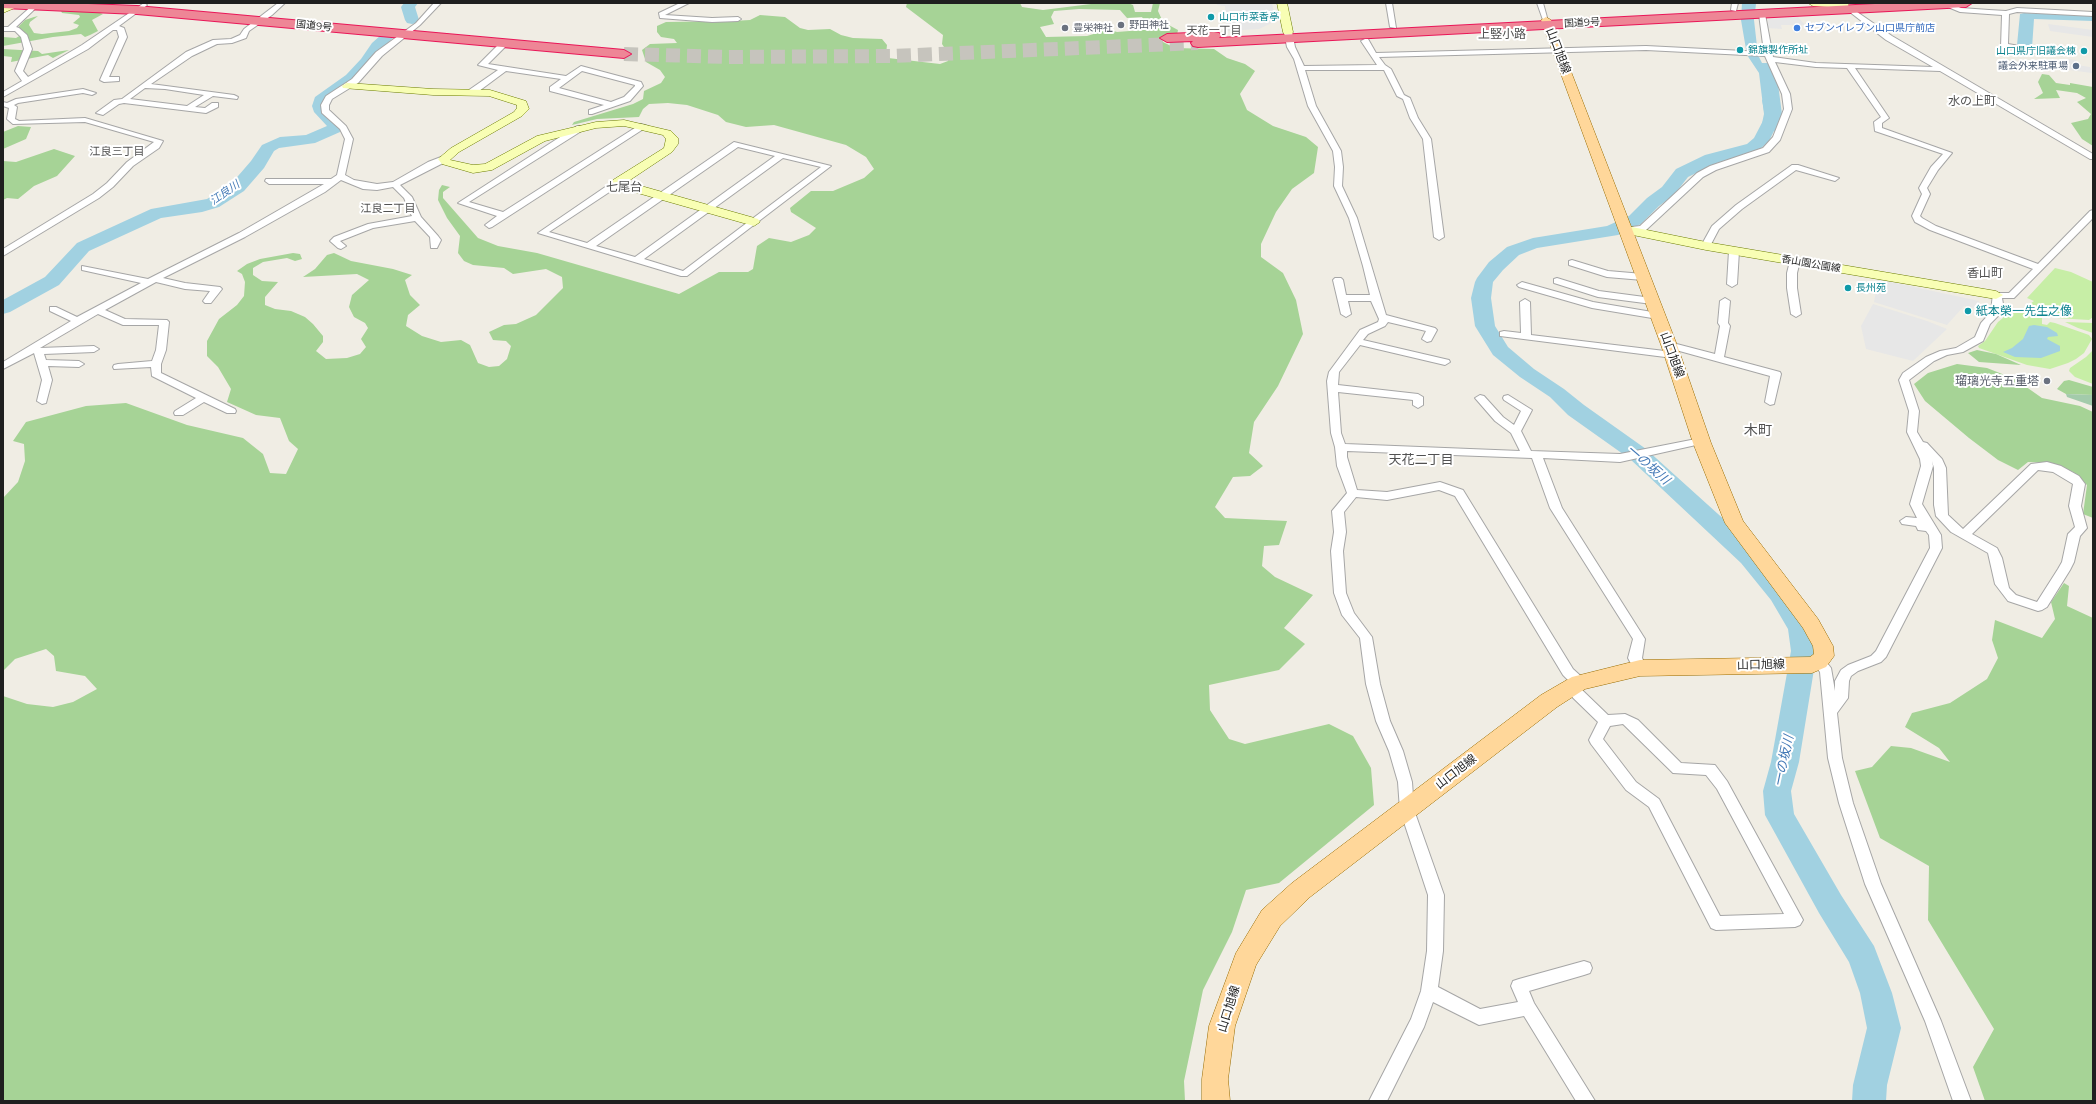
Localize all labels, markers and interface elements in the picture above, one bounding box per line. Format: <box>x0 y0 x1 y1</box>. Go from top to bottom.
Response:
place label: 山口市菜香亭 <box>1219 11 1279 23</box>
marker: 山口市菜香亭 <box>1206 12 1216 22</box>
street label: 国道9号 <box>1564 16 1600 30</box>
street label: 国道9号 <box>295 18 333 34</box>
place label: 野田神社 <box>1129 19 1169 31</box>
marker: 野田神社 <box>1116 20 1126 30</box>
place label: 豊栄神社 <box>1073 22 1113 34</box>
place label: セブンイレブン山口県庁前店 <box>1805 22 1935 34</box>
marker: 豊栄神社 <box>1060 23 1070 33</box>
marker: セブンイレブン山口県庁前店 <box>1792 23 1802 33</box>
district label: 天花一丁目 <box>1187 24 1241 38</box>
street label: 山口旭線 <box>1543 26 1573 76</box>
district label: 上竪小路 <box>1478 27 1526 41</box>
place label: 錦旗製作所址 <box>1748 44 1808 56</box>
marker: 錦旗製作所址 <box>1735 45 1745 55</box>
place label: 山口県庁旧議会棟 <box>1996 45 2076 57</box>
marker: 山口県庁旧議会棟 <box>2079 46 2089 56</box>
place label: 議会外来駐車場 <box>1998 60 2068 72</box>
marker: 議会外来駐車場 <box>2071 61 2081 71</box>
district label: 水の上町 <box>1948 94 1996 108</box>
district label: 江良三丁目 <box>90 145 144 159</box>
water label: 江良川 <box>208 178 242 208</box>
district label: 七尾台 <box>606 180 642 194</box>
district label: 江良二丁目 <box>361 202 415 216</box>
street label: 香山園公園線 <box>1780 253 1842 275</box>
district label: 香山町 <box>1967 266 2003 280</box>
place label: 長州苑 <box>1856 282 1886 294</box>
marker: 長州苑 <box>1843 283 1853 293</box>
place label: 紙本榮一先生之像 <box>1976 304 2072 318</box>
marker: 紙本榮一先生之像 <box>1963 306 1973 316</box>
street label: 山口旭線 <box>1657 330 1687 380</box>
place label: 瑠璃光寺五重塔 <box>1955 374 2039 388</box>
marker: 瑠璃光寺五重塔 <box>2042 376 2052 386</box>
district label: 木町 <box>1744 423 1772 439</box>
water label: 一の坂川 <box>1623 442 1673 488</box>
district label: 天花二丁目 <box>1389 452 1453 468</box>
street label: 山口旭線 <box>1737 657 1785 673</box>
water label: 一の坂川 <box>1771 734 1797 788</box>
street label: 山口旭線 <box>1433 752 1479 792</box>
street label: 山口旭線 <box>1215 984 1243 1034</box>

